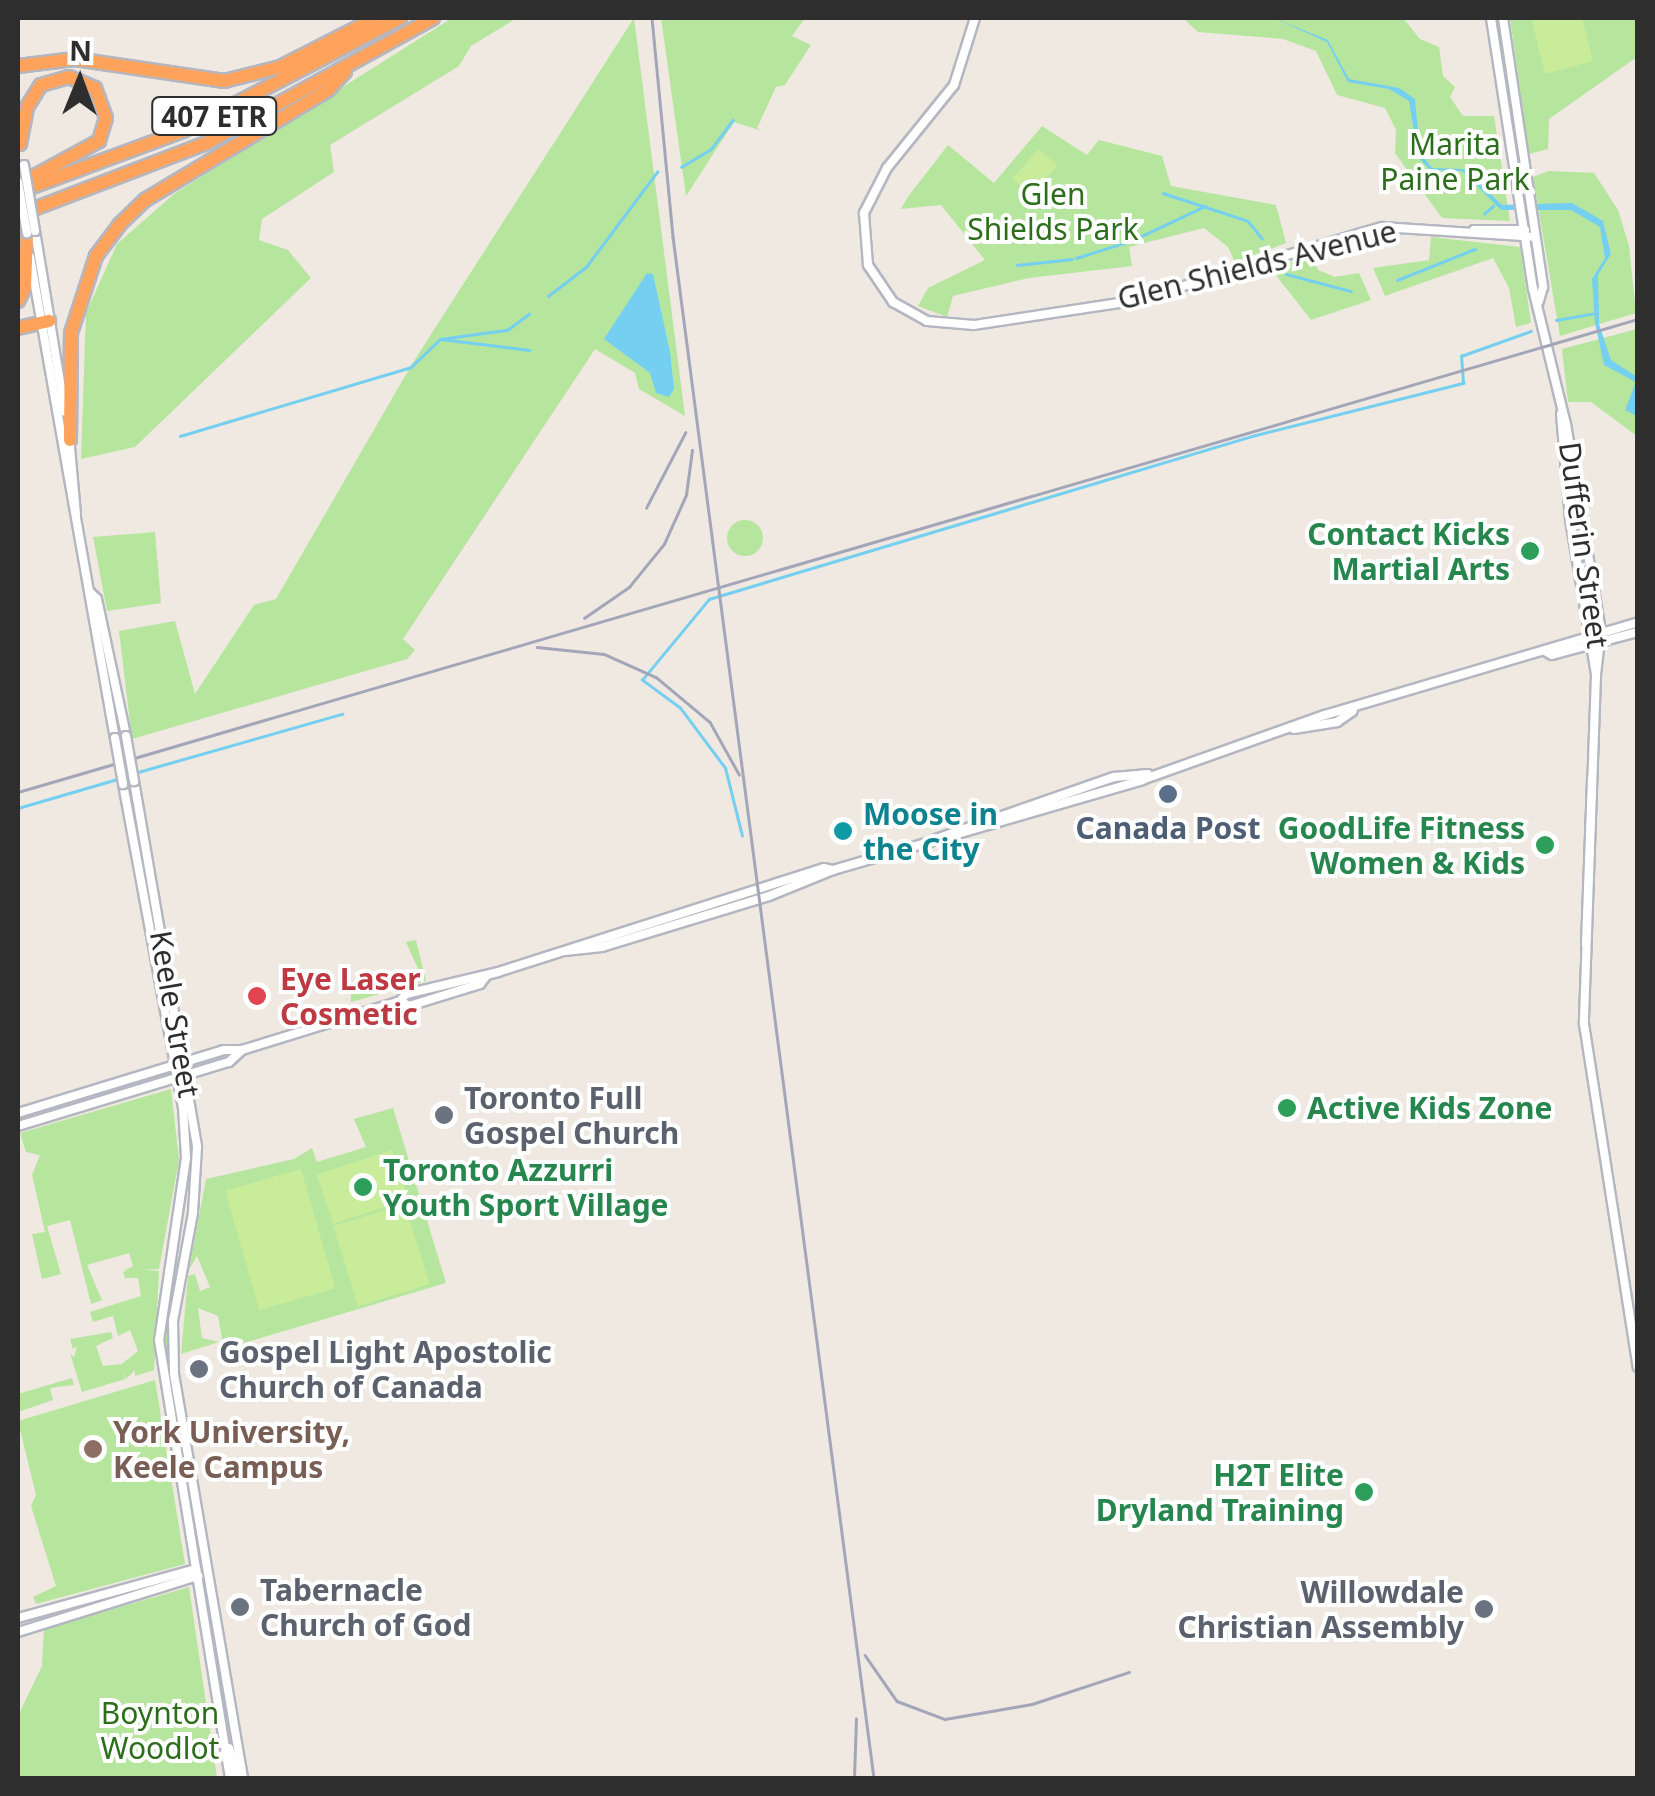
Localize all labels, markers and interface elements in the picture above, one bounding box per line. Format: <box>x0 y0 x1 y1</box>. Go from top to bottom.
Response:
north arrow <box>30 30 130 130</box>
text: N <box>69 31 92 69</box>
road number: 407 ETR <box>149 93 279 139</box>
park label: Marita Paine Park <box>1380 126 1530 196</box>
park label: Glen Shields Park <box>967 176 1139 246</box>
street label: Glen Shields Avenue <box>1114 213 1400 317</box>
street label: Dufferin Street <box>1552 439 1616 651</box>
place label: Contact Kicks Martial Arts <box>1307 516 1510 586</box>
marker: Contact Kicks Martial Arts <box>1519 540 1541 562</box>
marker: Canada Post <box>1157 783 1179 805</box>
place label: Moose in the City <box>863 796 998 866</box>
place label: Canada Post <box>1076 810 1260 846</box>
place label: GoodLife Fitness Women & Kids <box>1278 810 1525 880</box>
marker: Moose in the City <box>832 820 854 842</box>
marker: GoodLife Fitness Women & Kids <box>1534 834 1556 856</box>
street label: Keele Street <box>143 928 207 1100</box>
place label: Eye Laser Cosmetic <box>280 961 421 1032</box>
marker: Eye Laser Cosmetic <box>244 983 270 1009</box>
place label: Toronto Full Gospel Church <box>464 1080 679 1150</box>
place label: Active Kids Zone <box>1307 1090 1552 1126</box>
marker: Active Kids Zone <box>1276 1097 1298 1119</box>
marker: Toronto Full Gospel Church <box>433 1104 455 1126</box>
place label: Toronto Azzurri Youth Sport Village <box>383 1152 669 1222</box>
marker: Toronto Azzurri Youth Sport Village <box>352 1176 374 1198</box>
place label: Gospel Light Apostolic Church of Canada <box>219 1334 552 1404</box>
marker: Gospel Light Apostolic Church of Canada <box>188 1358 210 1380</box>
place label: York University, Keele Campus <box>113 1414 350 1484</box>
marker: York University, Keele Campus <box>82 1438 104 1460</box>
place label: H2T Elite Dryland Training <box>1096 1457 1344 1528</box>
marker: H2T Elite Dryland Training <box>1353 1481 1375 1503</box>
place label: Tabernacle Church of God <box>260 1572 471 1642</box>
place label: Willowdale Christian Assembly <box>1177 1574 1464 1644</box>
marker: Tabernacle Church of God <box>229 1596 251 1618</box>
marker: Willowdale Christian Assembly <box>1473 1598 1495 1620</box>
park label: Boynton Woodlot <box>101 1695 219 1766</box>

